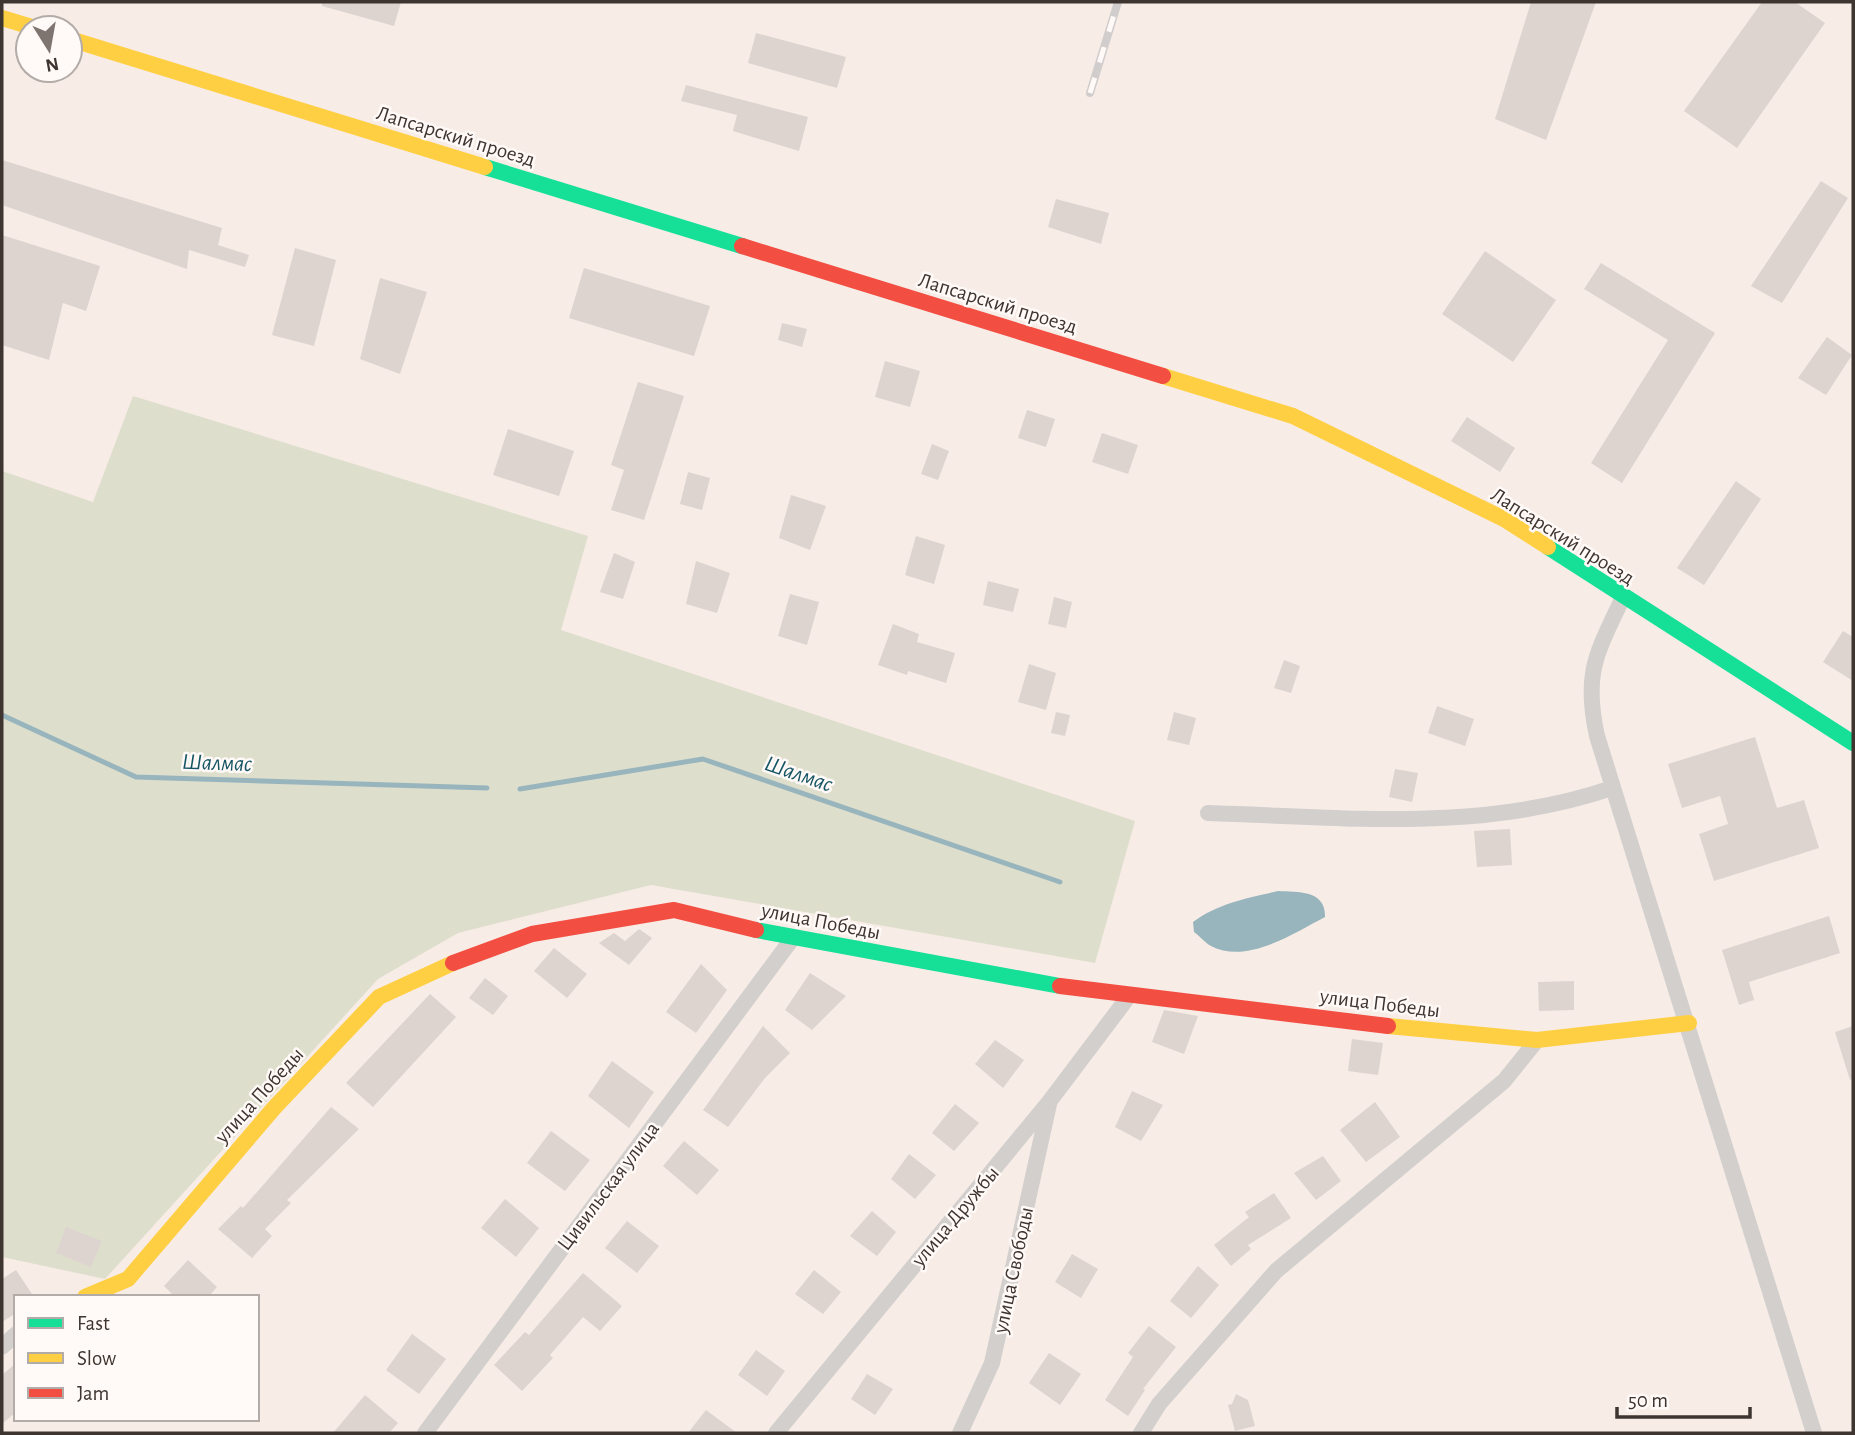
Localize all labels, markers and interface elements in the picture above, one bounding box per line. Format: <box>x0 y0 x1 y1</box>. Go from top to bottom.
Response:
north arrow <box>14 14 84 84</box>
text: N <box>44 54 60 75</box>
street label: Лапсарский проезд <box>374 102 538 171</box>
street label: Лапсарский проезд <box>916 269 1080 338</box>
street label: Лапсарский проезд <box>1487 484 1638 589</box>
water label: Шалмас <box>182 751 252 776</box>
water label: Шалмас <box>762 752 836 797</box>
street label: улица Победы <box>759 899 882 943</box>
street label: улица Победы <box>1318 986 1441 1021</box>
street label: улица Победы <box>211 1043 308 1148</box>
street label: Цивильская улица <box>553 1118 664 1254</box>
street label: улица Дружбы <box>907 1162 1003 1271</box>
street label: улица Свободы <box>990 1205 1037 1336</box>
legend <box>14 1295 259 1421</box>
text: Fast <box>77 1313 110 1334</box>
text: Slow <box>77 1348 116 1369</box>
scale bar <box>1617 1376 1750 1420</box>
text: Jam <box>77 1383 109 1404</box>
text: 50 m <box>1628 1390 1668 1411</box>

